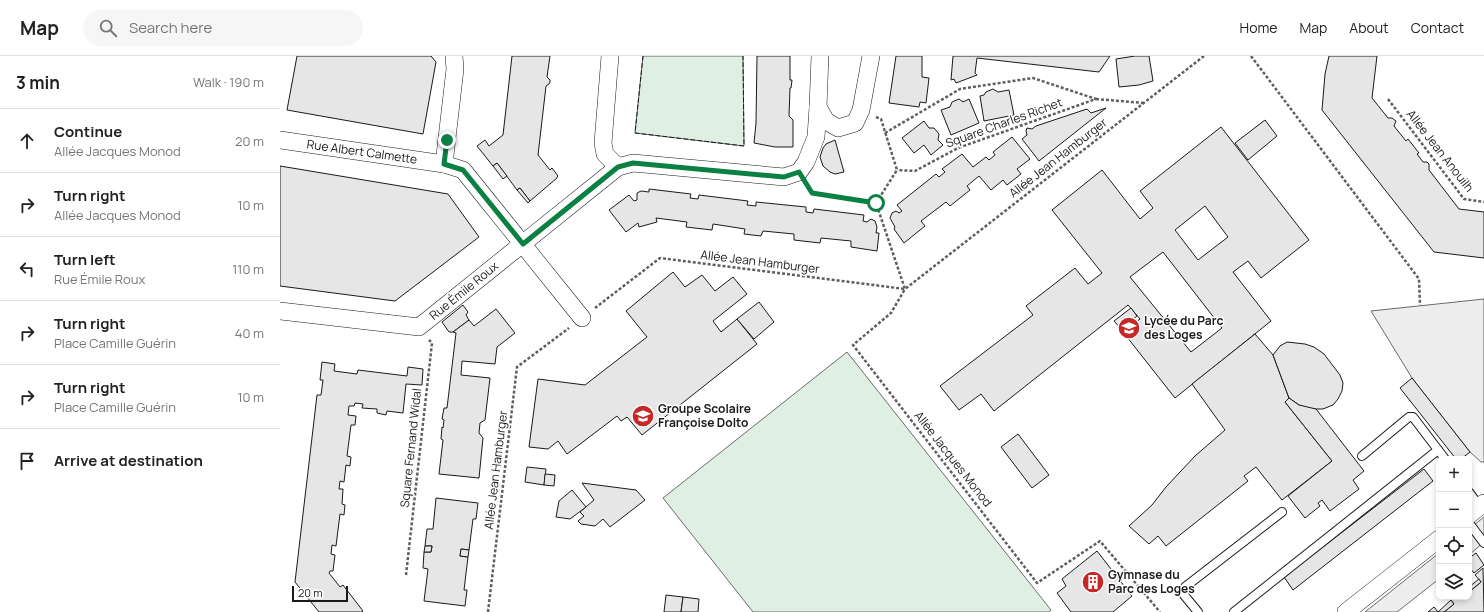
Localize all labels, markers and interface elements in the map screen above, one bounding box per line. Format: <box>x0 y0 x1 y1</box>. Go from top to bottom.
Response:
search box <box>83 10 363 46</box>
text: Map <box>20 15 59 41</box>
icon: search <box>97 17 119 39</box>
text: Search here <box>129 17 212 38</box>
text: Home <box>1240 18 1277 37</box>
text: Map <box>1299 18 1327 37</box>
text: About <box>1349 18 1389 37</box>
text: Contact <box>1411 18 1464 37</box>
text: 3 min <box>16 71 60 94</box>
text: Walk · 190 m <box>193 73 264 91</box>
street label: Square Charles Richet <box>943 93 1065 152</box>
street label: Allée Jean Anouilh <box>1403 106 1478 195</box>
street label: Allée Jean Hamburger <box>1005 114 1111 201</box>
text: Continue <box>54 121 122 142</box>
icon: ahead <box>16 130 38 152</box>
route end <box>438 131 456 149</box>
text: 20 m <box>235 132 264 150</box>
street label: Rue Albert Calmette <box>306 135 418 168</box>
text: Allée Jacques Monod <box>54 142 181 160</box>
text: Turn right <box>54 185 125 206</box>
icon: right <box>16 194 38 216</box>
route start <box>867 194 885 212</box>
text: 10 m <box>237 196 264 214</box>
text: Allée Jacques Monod <box>54 206 181 224</box>
street label: Allée Jean Hamburger <box>699 246 821 277</box>
text: Turn left <box>54 249 116 270</box>
street label: Rue Émile Roux <box>426 257 502 324</box>
icon: left <box>16 258 38 280</box>
text: 110 m <box>232 260 264 278</box>
text: Rue Émile Roux <box>54 270 145 288</box>
place label: Lycée du Parc des Loges <box>1144 312 1223 343</box>
text: Turn right <box>54 313 125 334</box>
school or university icon: Lycée du Parc des Loges <box>1116 315 1142 341</box>
icon: right <box>16 322 38 344</box>
text: 40 m <box>235 324 264 342</box>
text: Place Camille Guérin <box>54 334 176 352</box>
text: Turn right <box>54 377 125 398</box>
icon: right <box>16 386 38 408</box>
street label: Square Fernand Widal <box>396 387 425 508</box>
text: 10 m <box>237 388 264 406</box>
text: Place Camille Guérin <box>54 398 176 416</box>
place label: Groupe Scolaire Françoise Dolto <box>658 400 751 431</box>
school or university icon: Groupe Scolaire Françoise Dolto <box>630 403 656 429</box>
street label: Allée Jacques Monod <box>911 407 996 510</box>
street label: Allée Jean Hamburger <box>480 409 511 531</box>
icon: arrive <box>16 450 38 472</box>
text: Arrive at destination <box>54 450 203 471</box>
map controls <box>1436 456 1472 600</box>
button: + <box>1436 456 1472 492</box>
button: − <box>1436 492 1472 528</box>
button: locate <box>1436 528 1472 564</box>
button: layers <box>1436 564 1472 600</box>
place label: Gymnase du Parc des Loges <box>1108 566 1195 597</box>
building icon: Gymnase du Parc des Loges <box>1080 569 1106 595</box>
scale bar <box>292 584 348 603</box>
text: 20 m <box>298 585 323 600</box>

